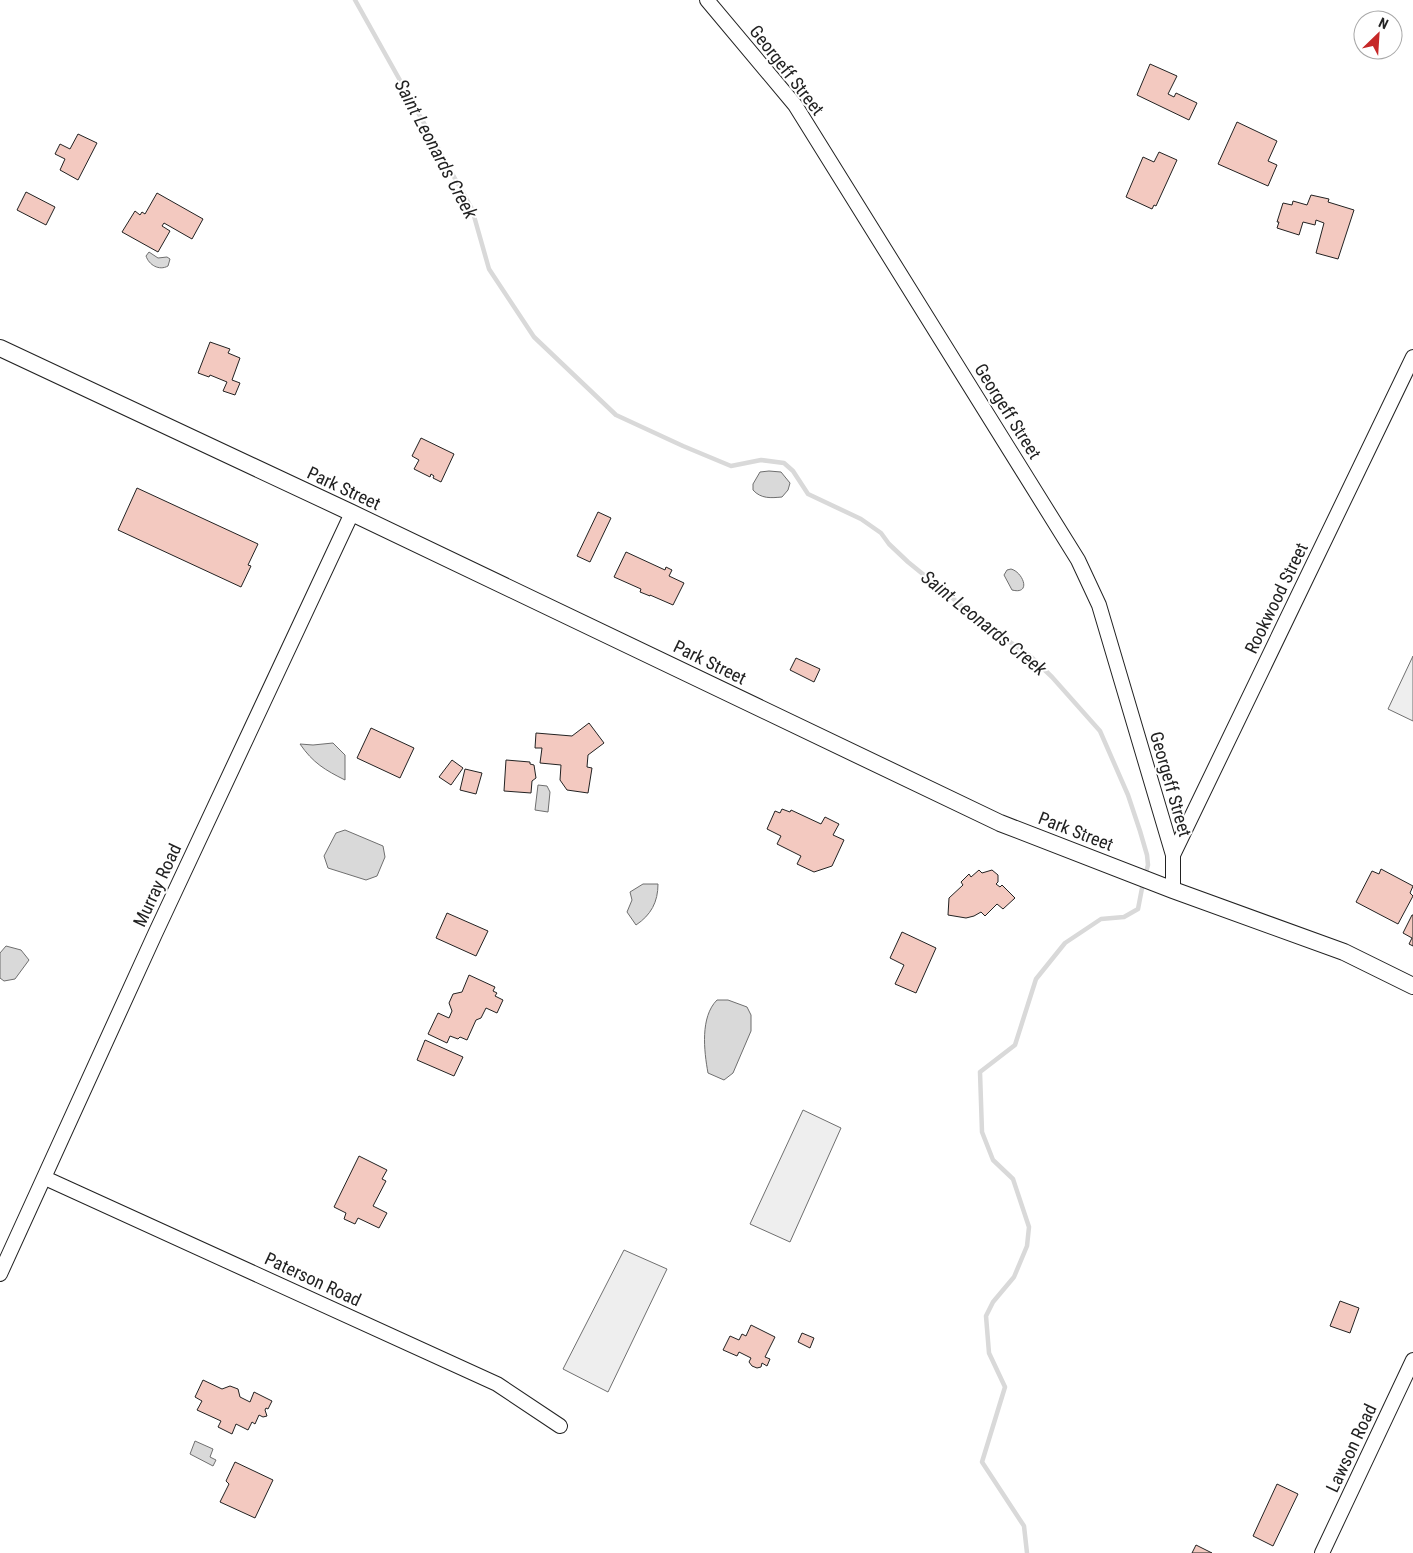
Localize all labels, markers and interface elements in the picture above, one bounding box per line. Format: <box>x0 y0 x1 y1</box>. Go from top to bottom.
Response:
north arrow <box>1353 10 1403 60</box>
text: N <box>1376 14 1391 32</box>
street label: Georgeff Street <box>745 21 829 119</box>
water label: Saint Leonards Creek <box>390 75 483 223</box>
street label: Georgeff Street <box>970 359 1046 463</box>
street label: Park Street <box>304 462 384 514</box>
street label: Rookwood Street <box>1240 539 1312 657</box>
water label: Saint Leonards Creek <box>917 565 1052 681</box>
street label: Park Street <box>670 635 750 689</box>
street label: Georgeff Street <box>1146 729 1196 839</box>
street label: Park Street <box>1036 807 1116 855</box>
street label: Murray Road <box>129 840 185 930</box>
street label: Paterson Road <box>261 1248 365 1310</box>
street label: Lawson Road <box>1321 1400 1381 1496</box>

